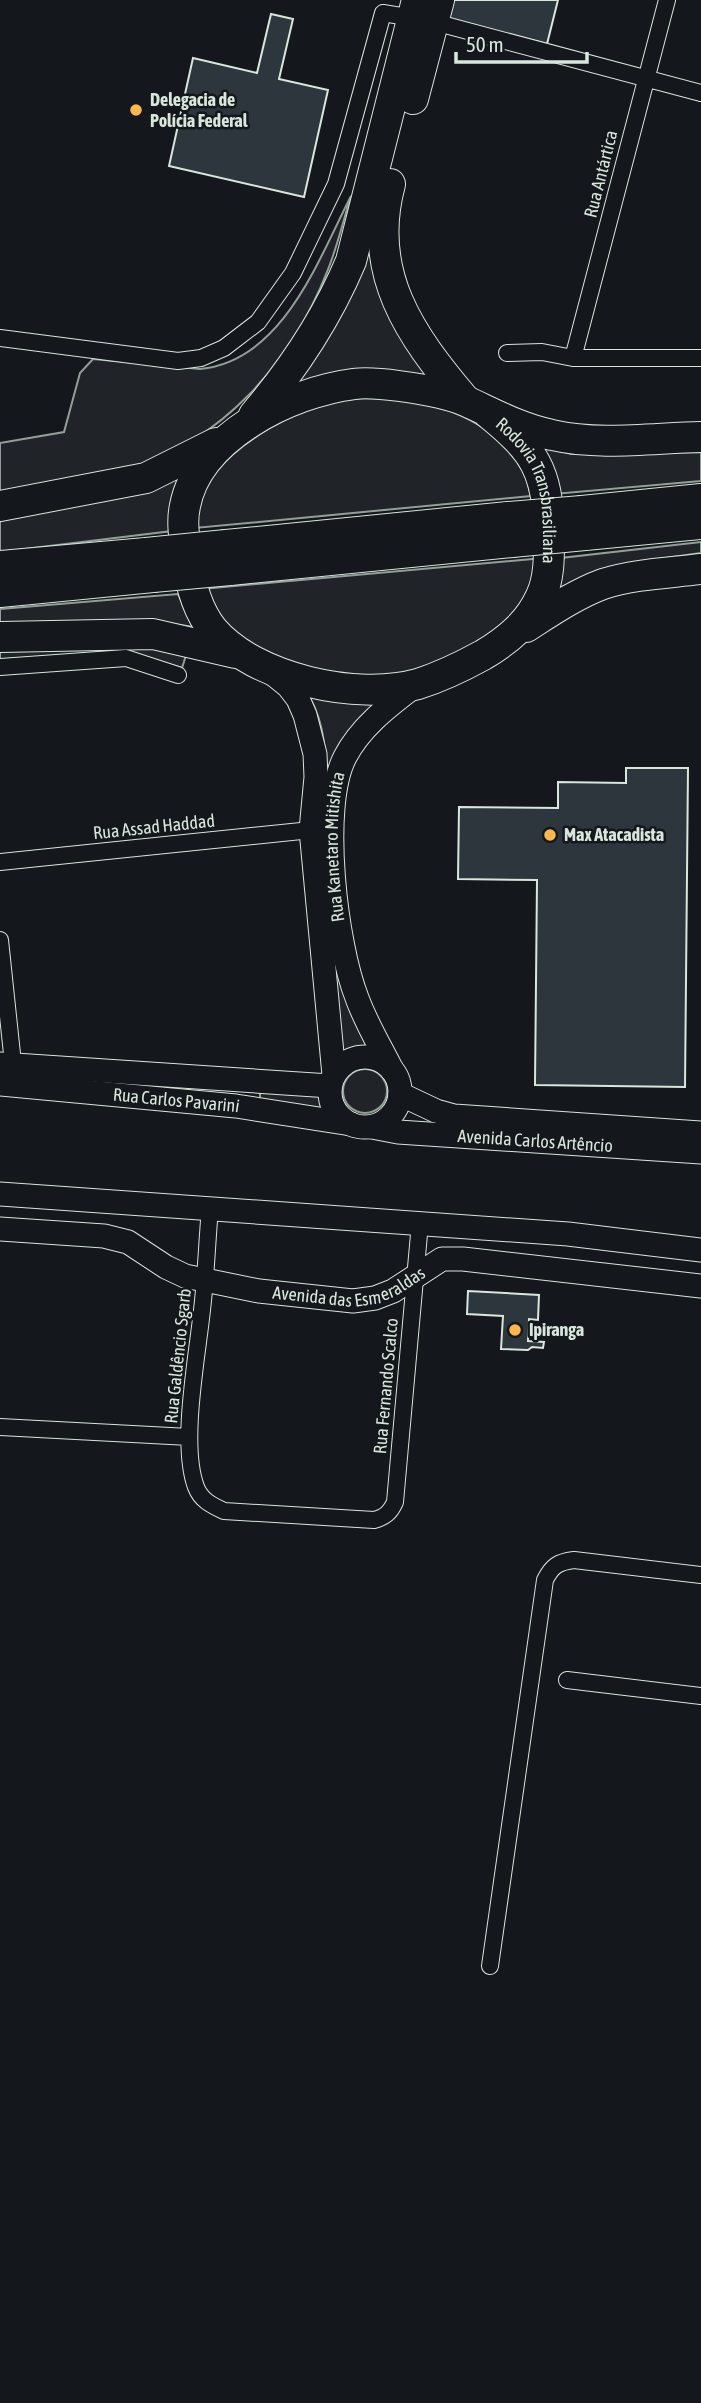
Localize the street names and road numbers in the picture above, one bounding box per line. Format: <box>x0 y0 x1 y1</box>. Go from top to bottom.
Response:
street label: Rua Antártica <box>580 128 621 220</box>
street label: Rodovia Transbrasiliana <box>492 413 560 564</box>
street label: Rua Kanetaro Mitishita <box>321 769 349 923</box>
street label: Rua Assad Haddad <box>92 810 216 843</box>
street label: Rua Carlos Pavarini <box>112 1084 241 1116</box>
street label: Avenida Carlos Artêncio <box>457 1125 613 1156</box>
street label: Avenida das Esmeraldas <box>272 1262 429 1311</box>
street label: Rua Galdêncio Sgarb <box>160 1288 195 1424</box>
street label: Rua Fernando Scalco <box>369 1317 402 1455</box>

